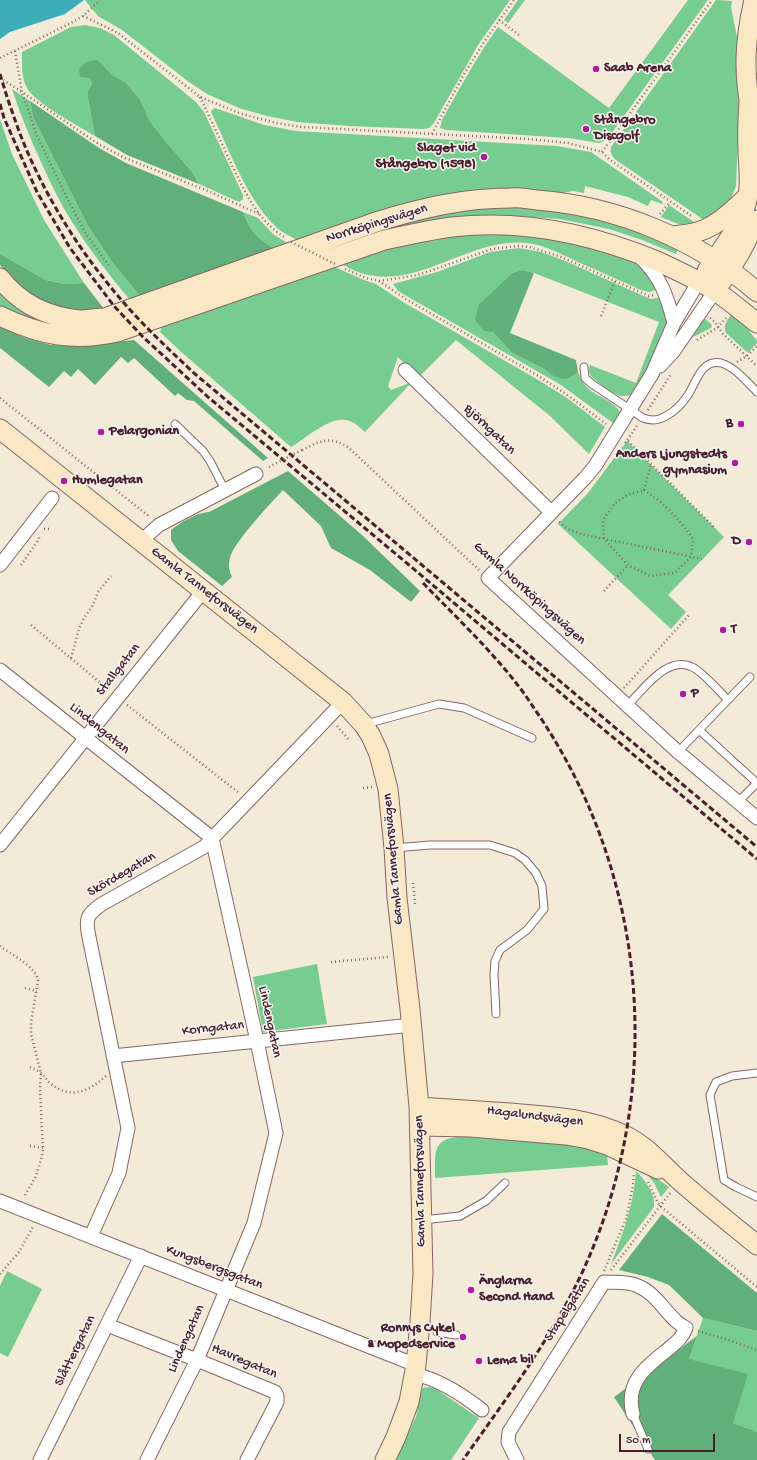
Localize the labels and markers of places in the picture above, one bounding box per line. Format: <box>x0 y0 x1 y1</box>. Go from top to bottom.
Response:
place label: Saab Arena <box>604 61 672 77</box>
marker: Saab Arena <box>591 64 601 74</box>
place label: Stångebro Discgolf <box>594 113 655 146</box>
marker: Stångebro Discgolf <box>581 124 591 134</box>
place label: Slaget vid Stångebro (1598) <box>376 141 476 174</box>
marker: Slaget vid Stångebro (1598) <box>479 152 489 162</box>
place label: B <box>726 416 733 432</box>
marker: B <box>736 419 746 429</box>
place label: Pelargonian <box>109 424 179 440</box>
marker: Pelargonian <box>96 427 106 437</box>
place label: Anders Ljungstedts gymnasium <box>616 447 727 480</box>
marker: Anders Ljungstedts gymnasium <box>730 458 740 468</box>
place label: Humlegatan <box>72 473 143 489</box>
marker: Humlegatan <box>59 476 69 486</box>
place label: D <box>732 534 741 550</box>
marker: D <box>744 537 754 547</box>
place label: T <box>731 622 736 638</box>
marker: T <box>718 625 728 635</box>
place label: P <box>691 686 699 702</box>
marker: P <box>678 689 688 699</box>
place label: Änglarna Second Hand <box>479 1274 554 1306</box>
marker: Änglarna Second Hand <box>466 1285 476 1295</box>
place label: Ronnys Cykel & Mopedservice <box>367 1321 455 1354</box>
marker: Ronnys Cykel & Mopedservice <box>458 1332 468 1342</box>
place label: Lema bil <box>487 1353 534 1369</box>
marker: Lema bil <box>474 1356 484 1366</box>

